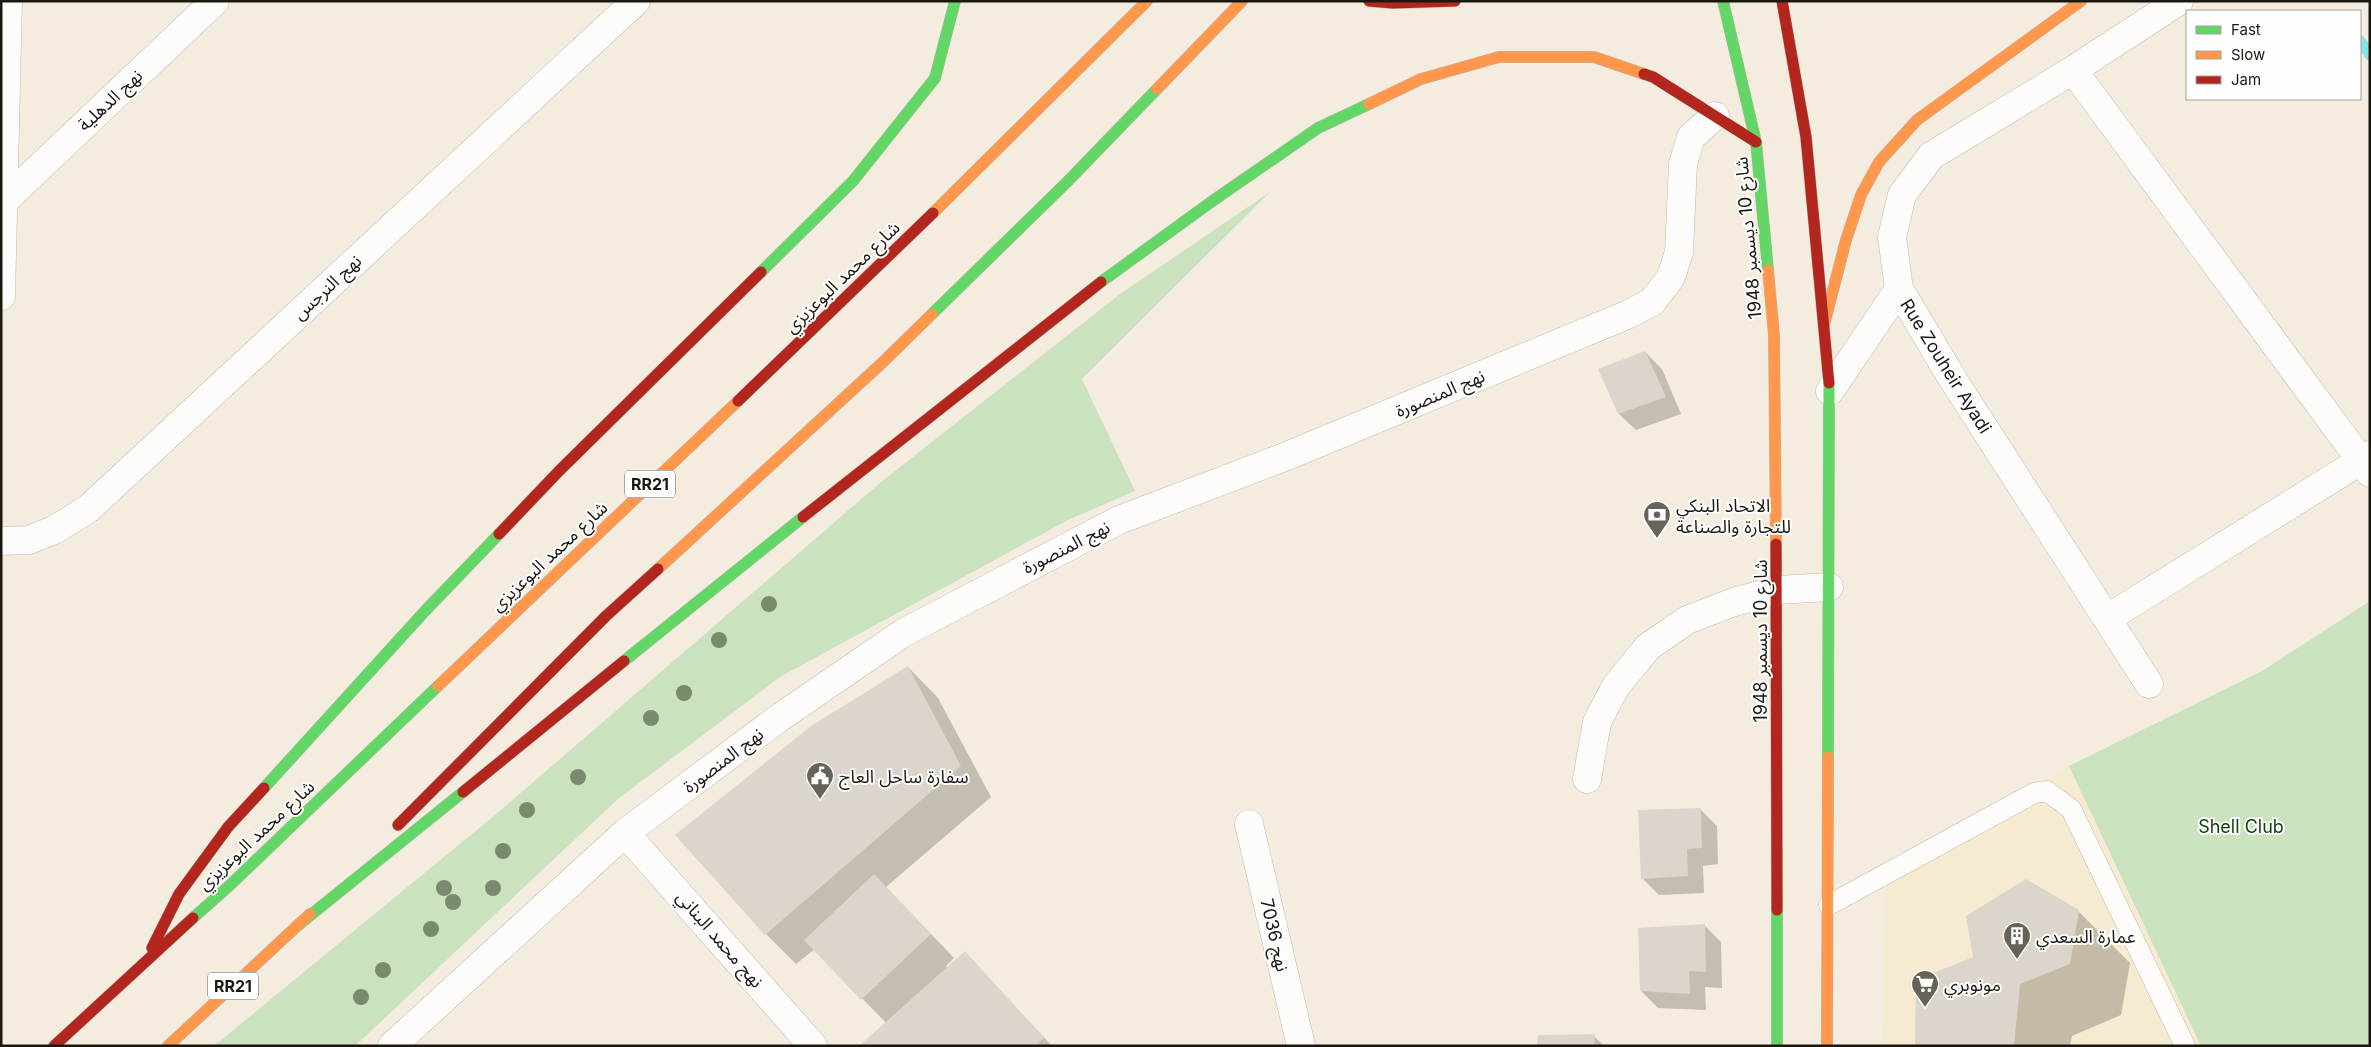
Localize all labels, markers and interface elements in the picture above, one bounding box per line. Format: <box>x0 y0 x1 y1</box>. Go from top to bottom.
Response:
legend <box>2186 10 2361 100</box>
text: Fast <box>2231 20 2261 39</box>
text: Slow <box>2231 45 2265 64</box>
street label: نهج الدهلية <box>73 65 149 137</box>
text: Jam <box>2231 70 2261 89</box>
street label: شارع 10 ديسمبر 1948 <box>1730 155 1770 320</box>
street label: شارع محمد البوعزيزي <box>780 217 907 340</box>
street label: نهج النرجس <box>288 250 368 326</box>
street label: Rue Zouheir Ayadi <box>1896 295 1996 437</box>
street label: نهج المنصورة <box>1392 365 1489 424</box>
road number: RR21 <box>625 470 675 498</box>
place label: الاتحاد البنكي للتجارة والصناعة <box>1676 495 1791 538</box>
street label: شارع محمد البوعزيزي <box>486 497 614 618</box>
bank icon: الاتحاد البنكي للتجارة والصناعة <box>1642 500 1672 539</box>
street label: نهج المنصورة <box>1019 516 1114 581</box>
street label: شارع 10 ديسمبر 1948 <box>1750 559 1775 723</box>
street label: نهج المنصورة <box>679 723 769 799</box>
public building icon: سفارة ساحل العاج <box>805 761 835 800</box>
place label: سفارة ساحل العاج <box>839 766 969 790</box>
street label: شارع محمد البوعزيزي <box>193 776 321 897</box>
park label: Shell Club <box>2198 816 2284 837</box>
street label: نهج محمد البناني <box>670 886 768 994</box>
street label: نهج 7036 <box>1253 896 1294 974</box>
building icon: عمارة السعدي <box>2002 921 2032 960</box>
place label: عمارة السعدي <box>2036 926 2136 950</box>
supermarket icon: مونوبري <box>1910 969 1940 1008</box>
road number: RR21 <box>208 972 258 999</box>
place label: مونوبري <box>1944 974 2001 998</box>

